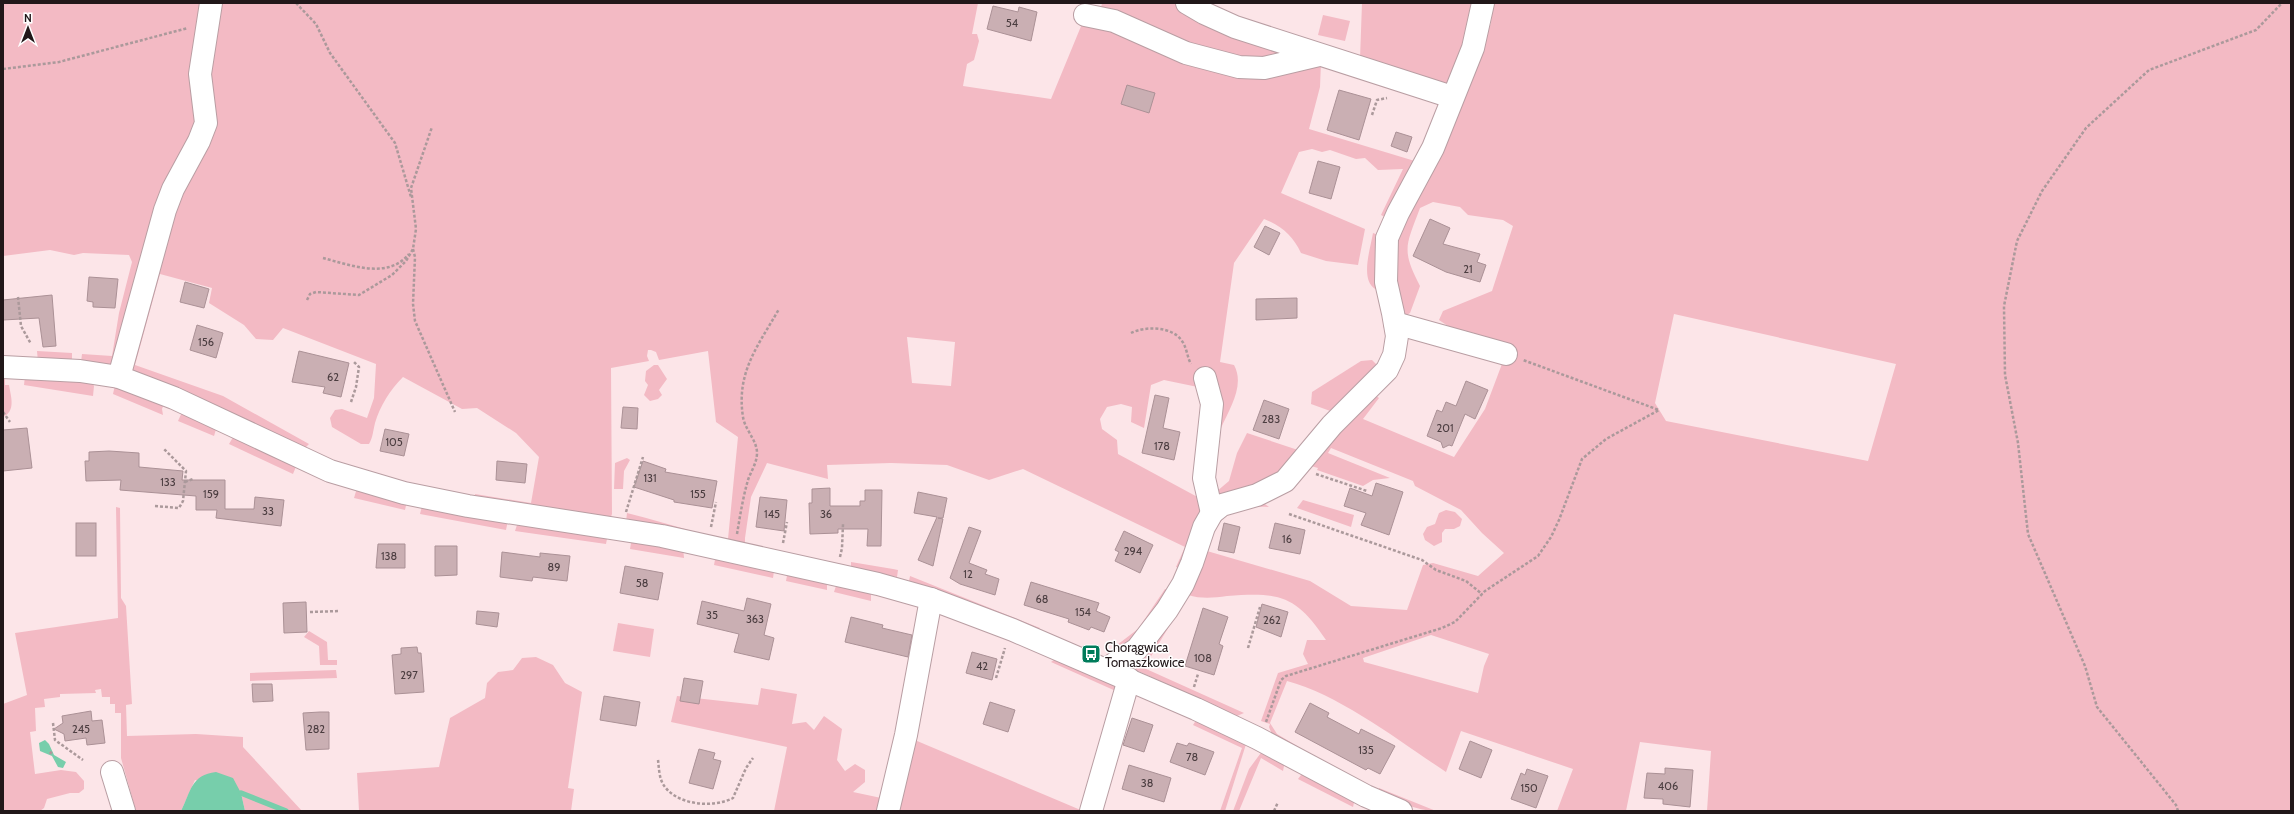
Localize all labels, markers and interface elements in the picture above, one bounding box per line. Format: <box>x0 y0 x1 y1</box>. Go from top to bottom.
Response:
north arrow <box>8 8 48 48</box>
text: N <box>24 11 32 25</box>
house number: 54 <box>1006 16 1019 30</box>
house number: 21 <box>1463 262 1473 276</box>
house number: 156 <box>198 335 214 349</box>
house number: 62 <box>327 370 339 384</box>
house number: 283 <box>1262 412 1280 426</box>
house number: 201 <box>1436 421 1454 435</box>
house number: 105 <box>385 435 403 449</box>
house number: 178 <box>1154 439 1170 453</box>
house number: 131 <box>643 471 657 485</box>
house number: 133 <box>160 475 176 489</box>
house number: 159 <box>203 487 219 501</box>
house number: 155 <box>690 487 706 501</box>
house number: 33 <box>262 504 274 518</box>
house number: 145 <box>764 507 780 521</box>
house number: 36 <box>820 507 832 521</box>
house number: 16 <box>1282 532 1292 546</box>
house number: 294 <box>1124 544 1143 558</box>
house number: 138 <box>381 549 397 563</box>
house number: 89 <box>548 560 560 574</box>
house number: 12 <box>963 567 973 581</box>
house number: 58 <box>636 576 648 590</box>
house number: 68 <box>1036 592 1048 606</box>
house number: 154 <box>1075 605 1092 619</box>
house number: 35 <box>706 608 718 622</box>
house number: 363 <box>746 612 764 626</box>
house number: 262 <box>1263 613 1281 627</box>
place label: Chorągwica Tomaszkowice <box>1105 639 1185 670</box>
bus stop icon: Chorągwica Tomaszkowice <box>1080 643 1102 665</box>
house number: 108 <box>1194 651 1212 665</box>
house number: 42 <box>976 659 988 673</box>
house number: 297 <box>400 668 418 682</box>
house number: 245 <box>72 722 90 736</box>
house number: 282 <box>307 722 325 736</box>
house number: 135 <box>1358 743 1374 757</box>
house number: 78 <box>1186 750 1198 764</box>
house number: 38 <box>1141 776 1153 790</box>
house number: 406 <box>1658 779 1678 793</box>
house number: 150 <box>1520 781 1538 795</box>

